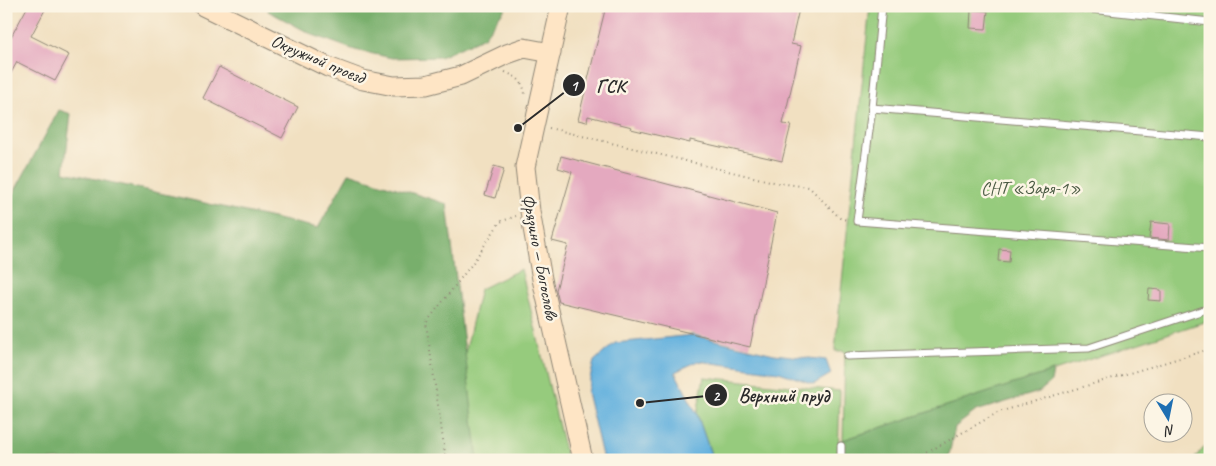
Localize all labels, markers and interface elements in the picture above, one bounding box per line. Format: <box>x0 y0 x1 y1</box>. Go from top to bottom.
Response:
street label: Окружной проезд <box>268 29 370 89</box>
callout: ГСК <box>561 68 636 102</box>
text: ГСК <box>596 74 628 98</box>
text: 1 <box>571 77 580 96</box>
park label: СНТ «Заря-1» <box>981 177 1081 199</box>
street label: Фрязино — Богослово <box>516 192 563 323</box>
callout: Верхний пруд <box>704 378 839 412</box>
text: Верхний пруд <box>739 384 831 408</box>
text: 2 <box>713 387 721 406</box>
north arrow <box>1144 394 1194 444</box>
text: N <box>1162 421 1176 440</box>

